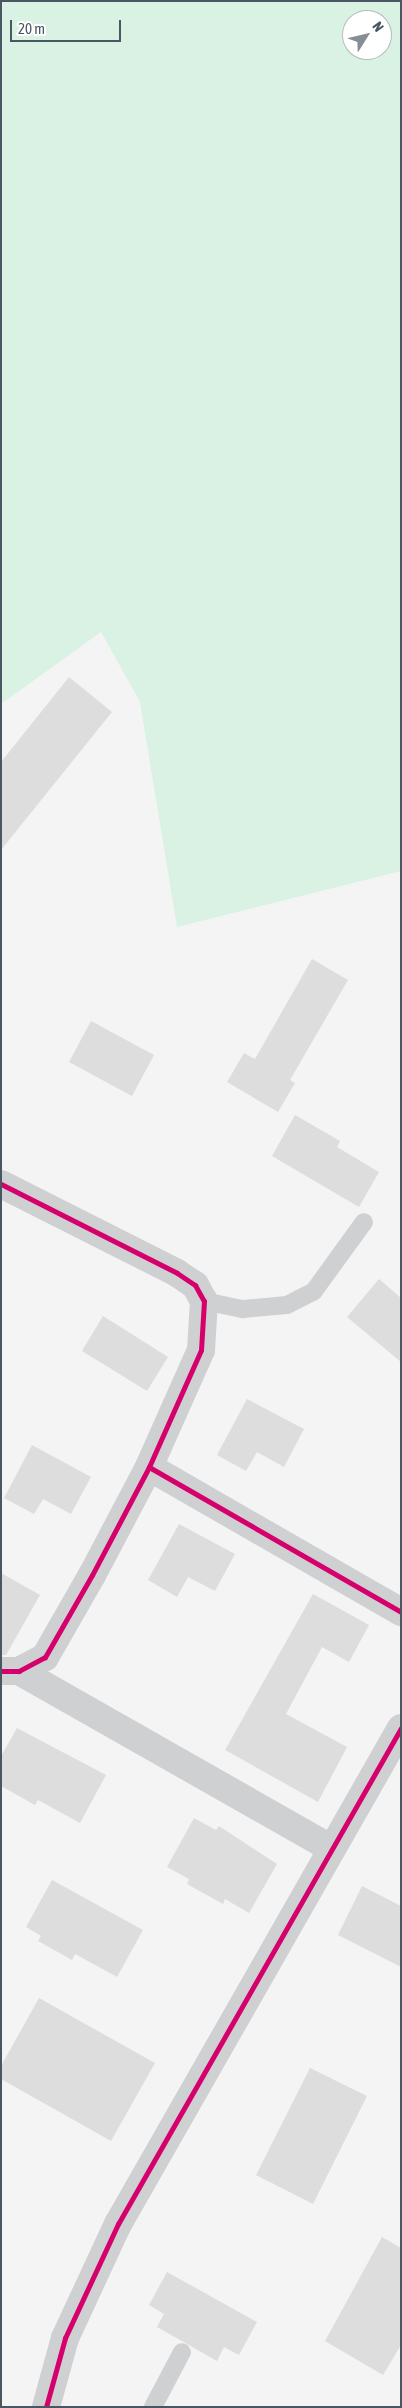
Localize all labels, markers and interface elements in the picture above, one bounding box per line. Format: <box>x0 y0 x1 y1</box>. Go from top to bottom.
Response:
scale bar <box>12 10 124 42</box>
north arrow <box>342 10 392 60</box>
text: N <box>369 19 387 35</box>
text: 20 m <box>18 20 45 37</box>

